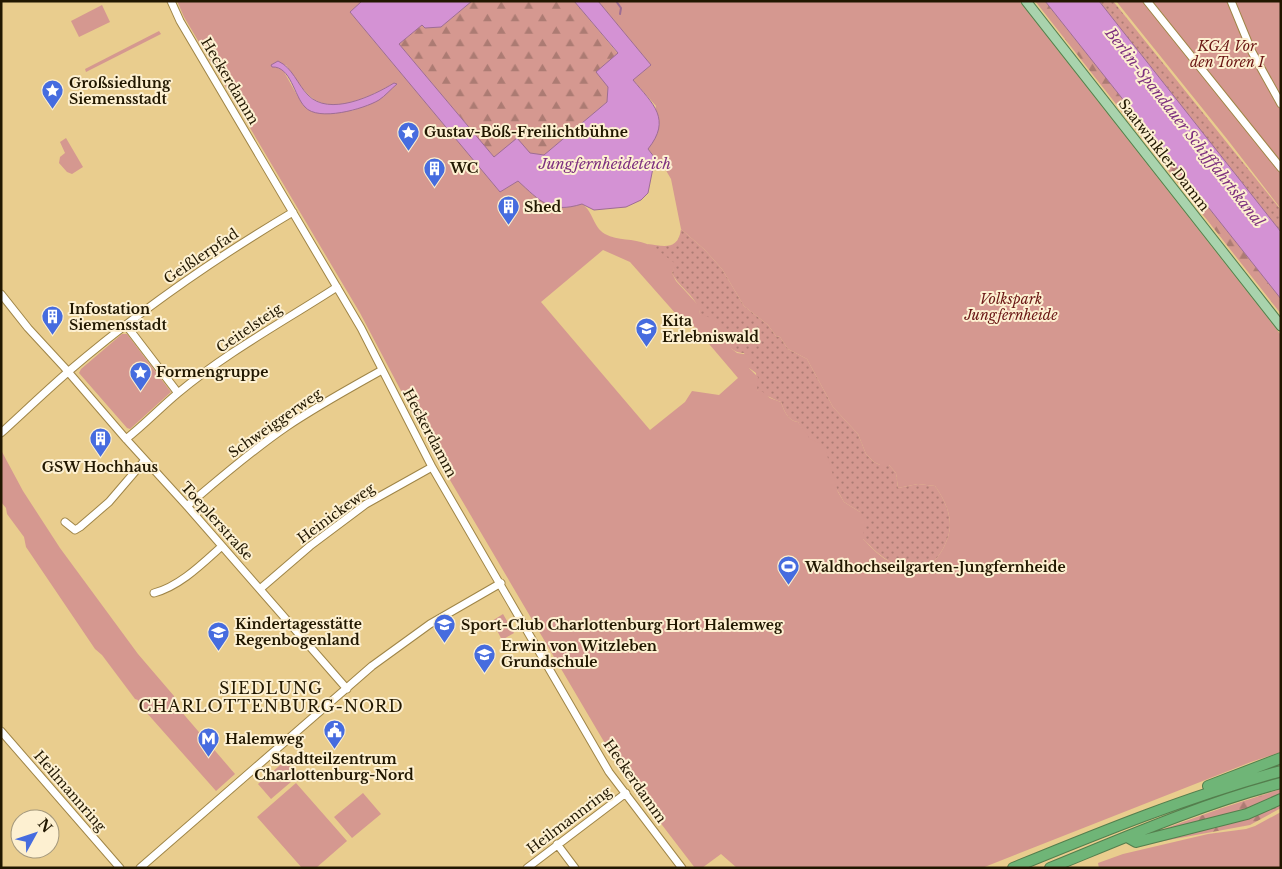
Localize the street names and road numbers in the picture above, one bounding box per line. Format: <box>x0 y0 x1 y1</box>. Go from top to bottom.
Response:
street label: Heckerdamm <box>197 34 263 128</box>
street label: Saatwinkler Damm <box>1114 95 1214 215</box>
street label: Geißlerpfad <box>160 224 242 288</box>
street label: Geitelsteig <box>213 299 286 357</box>
street label: Schweiggerweg <box>225 384 326 462</box>
street label: Heckerdamm <box>399 385 461 481</box>
street label: Toeplerstraße <box>177 478 257 564</box>
street label: Heinickeweg <box>294 479 379 547</box>
street label: Heckerdamm <box>600 736 670 826</box>
street label: Heilmannring <box>30 747 110 836</box>
street label: Heilmannring <box>523 782 615 858</box>

